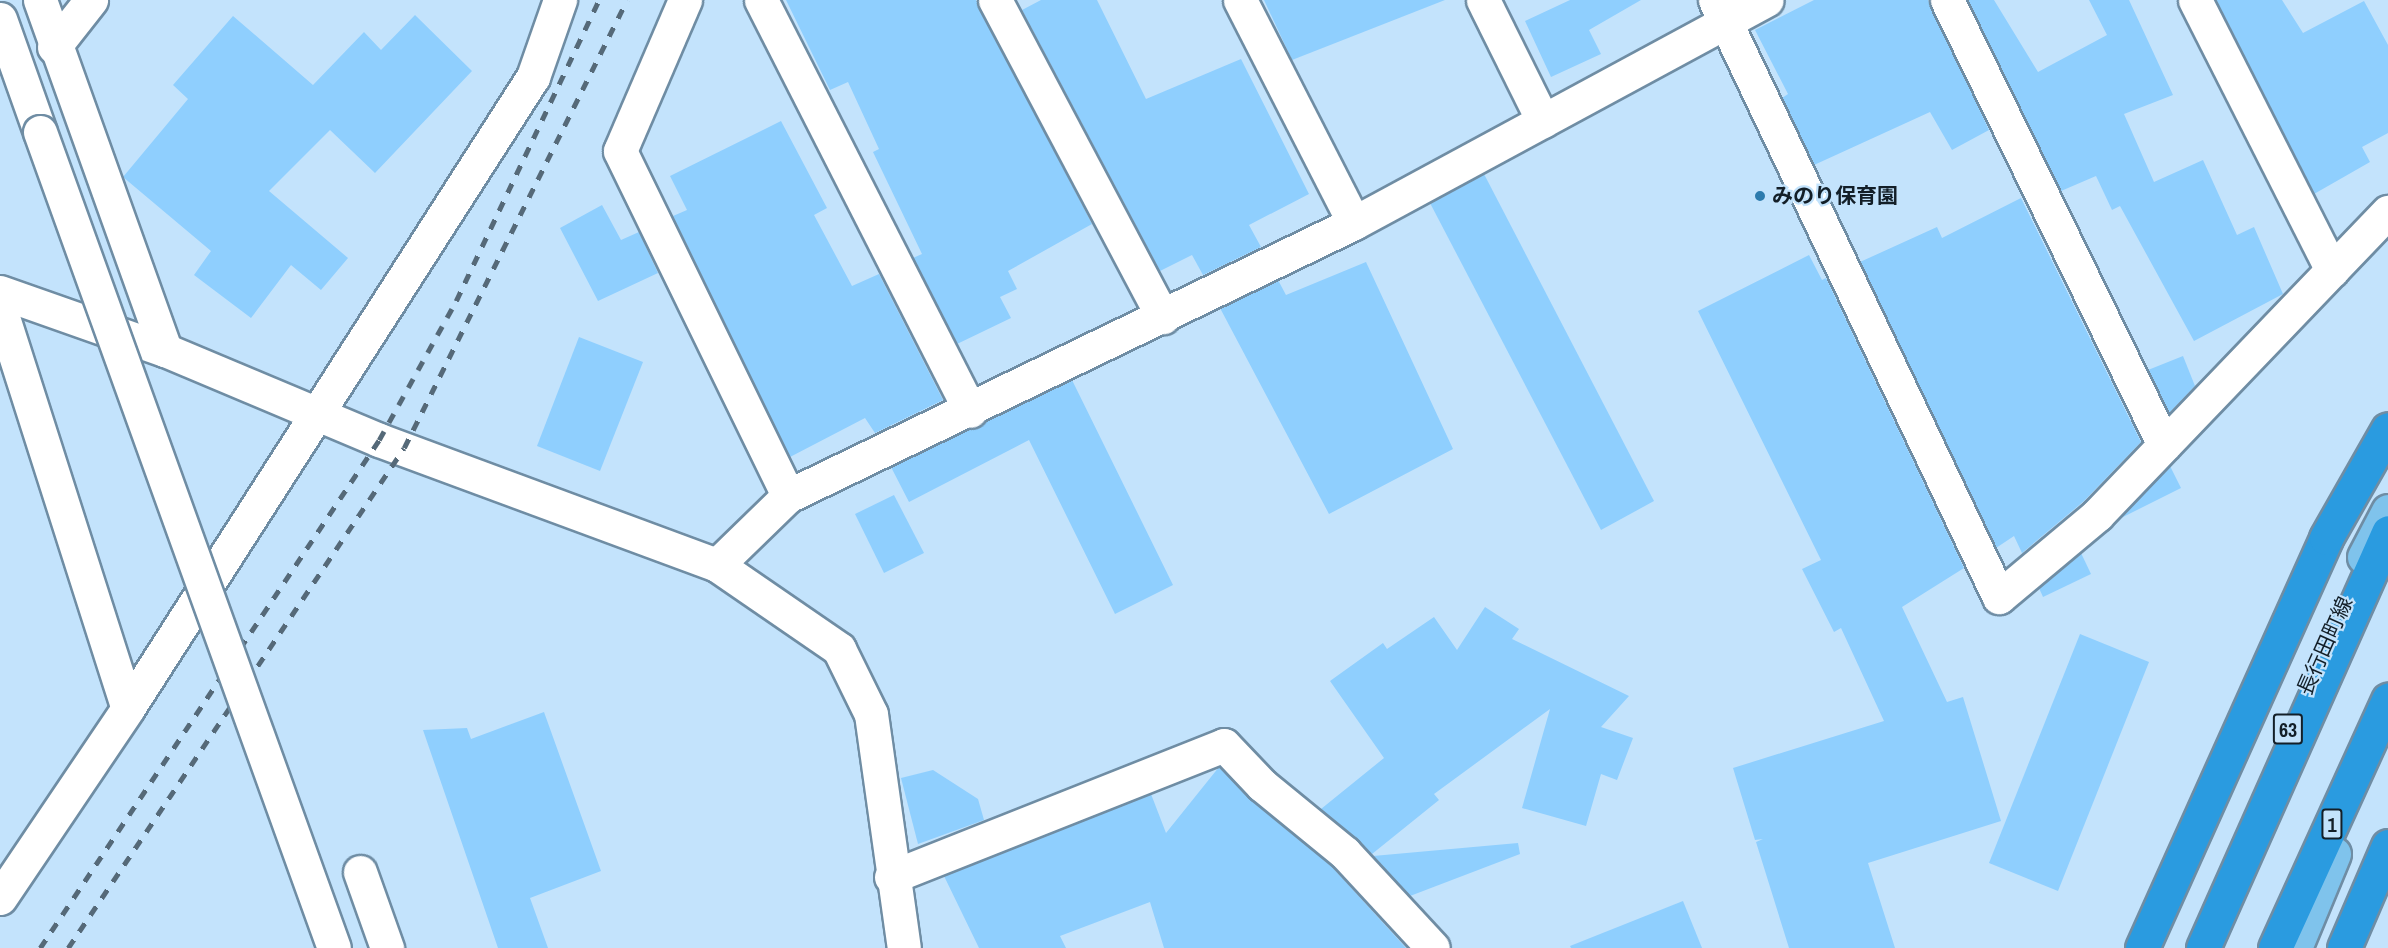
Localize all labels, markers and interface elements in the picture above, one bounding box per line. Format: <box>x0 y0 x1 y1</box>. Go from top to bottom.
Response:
place label: みのり保育園 <box>1772 183 1898 209</box>
marker: みのり保育園 <box>1753 189 1767 203</box>
street label: 長行田町線 <box>2292 593 2358 699</box>
road number: 63 <box>2272 712 2304 746</box>
road number: 1 <box>2320 807 2344 841</box>

